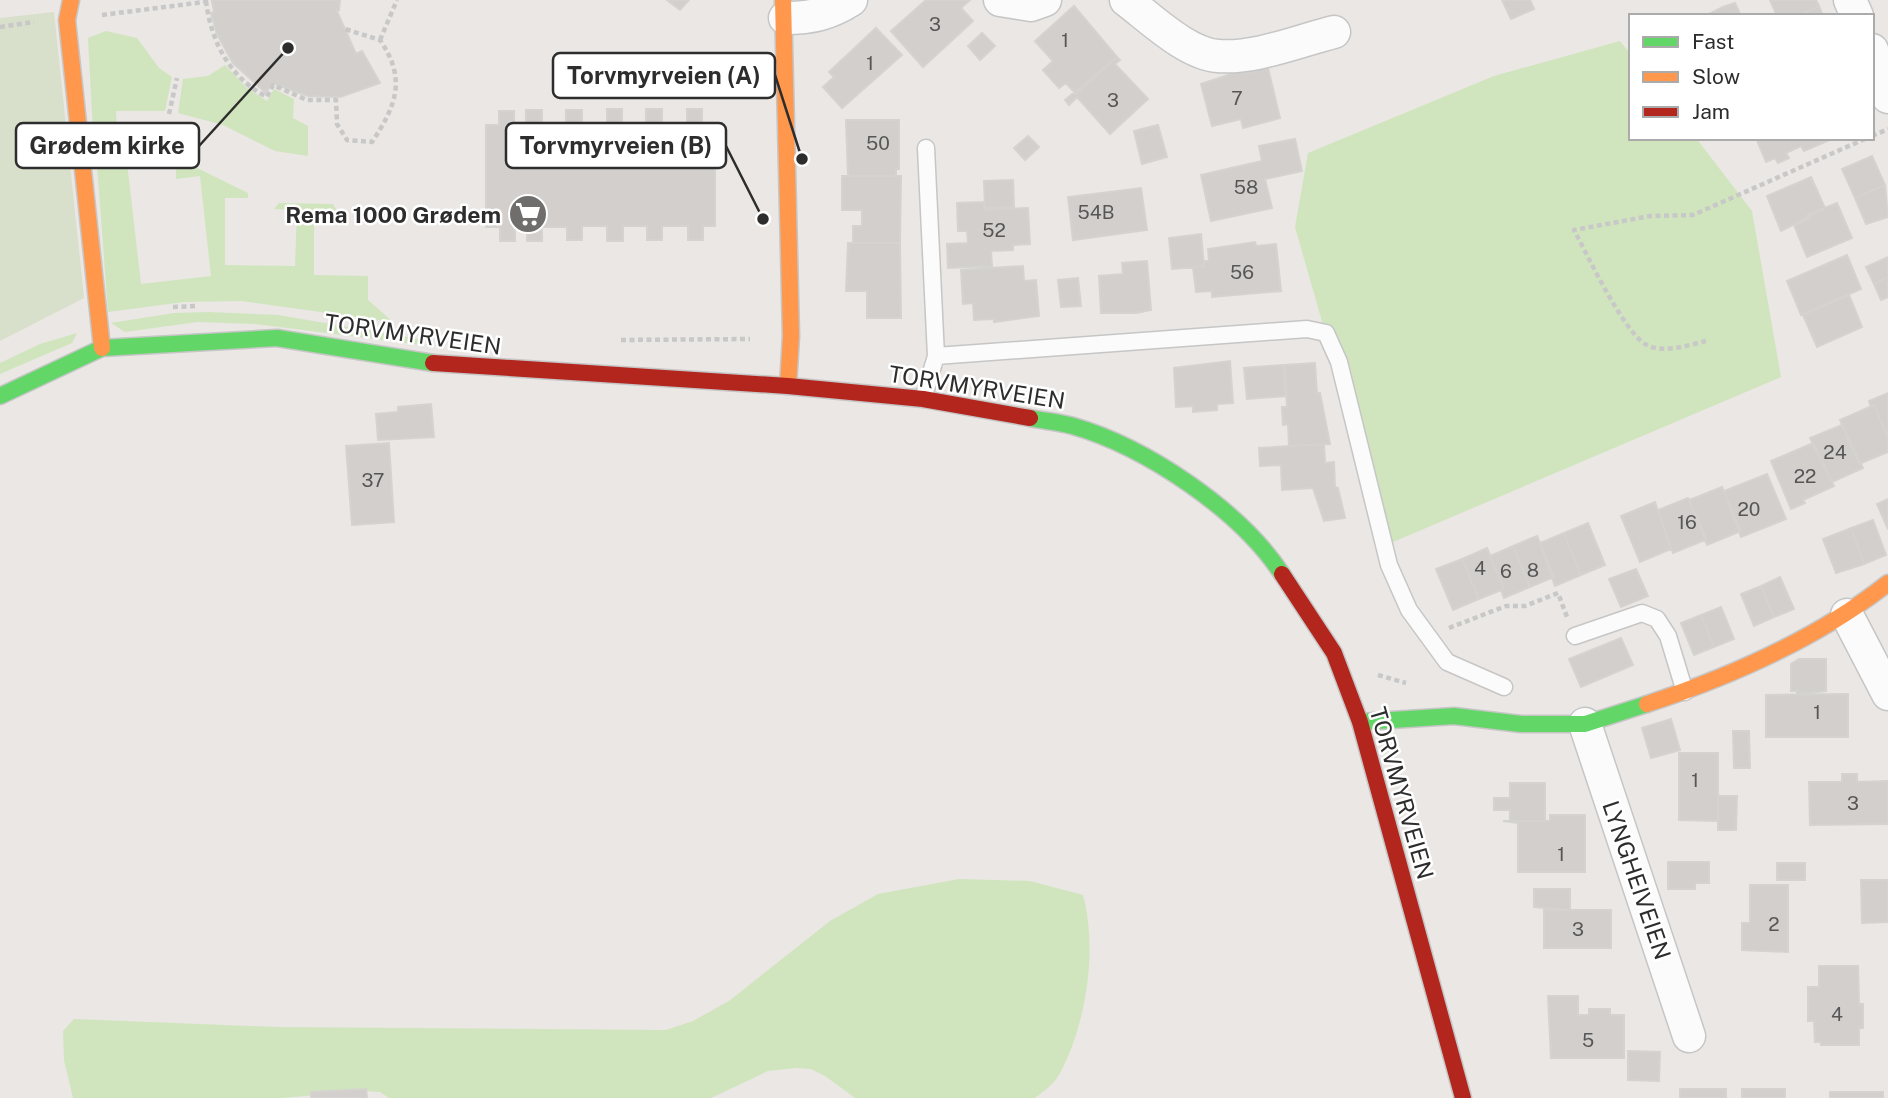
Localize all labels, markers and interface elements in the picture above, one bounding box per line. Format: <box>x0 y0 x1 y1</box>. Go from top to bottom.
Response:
house number: 3 <box>929 13 941 35</box>
legend <box>1629 14 1874 140</box>
house number: 1 <box>1061 29 1069 51</box>
text: Fast <box>1692 29 1734 54</box>
house number: 1 <box>866 52 874 74</box>
callout: Torvmyrveien (A) <box>553 53 775 98</box>
text: Torvmyrveien (A) <box>567 61 761 89</box>
text: Slow <box>1692 64 1740 89</box>
house number: 7 <box>1231 87 1243 109</box>
house number: 3 <box>1107 89 1119 111</box>
text: Jam <box>1692 99 1730 124</box>
callout: Grødem kirke <box>16 123 199 168</box>
callout: Torvmyrveien (B) <box>506 123 726 168</box>
text: Grødem kirke <box>29 131 185 159</box>
text: Torvmyrveien (B) <box>520 131 712 159</box>
house number: 50 <box>866 132 890 154</box>
house number: 58 <box>1234 176 1258 198</box>
supermarket icon: Rema 1000 Grødem <box>507 193 549 235</box>
place label: Rema 1000 Grødem <box>285 201 501 228</box>
house number: 54B <box>1078 201 1114 223</box>
house number: 52 <box>982 219 1006 241</box>
house number: 56 <box>1230 261 1254 283</box>
street label: TORVMYRVEIEN <box>323 308 503 360</box>
street label: TORVMYRVEIEN <box>887 360 1067 414</box>
house number: 24 <box>1823 441 1847 463</box>
house number: 22 <box>1794 465 1816 487</box>
house number: 37 <box>361 469 385 491</box>
house number: 20 <box>1738 498 1760 520</box>
house number: 16 <box>1677 511 1697 533</box>
house number: 4 <box>1474 557 1486 579</box>
house number: 8 <box>1527 559 1539 581</box>
house number: 6 <box>1500 560 1512 582</box>
house number: 1 <box>1813 701 1821 723</box>
street label: TORVMYRVEIEN <box>1364 704 1440 882</box>
house number: 1 <box>1691 769 1699 791</box>
house number: 3 <box>1847 792 1859 814</box>
street label: LYNGHEIVEIEN <box>1597 797 1677 963</box>
house number: 1 <box>1557 843 1565 865</box>
house number: 2 <box>1768 913 1780 935</box>
house number: 3 <box>1572 918 1584 940</box>
house number: 4 <box>1831 1003 1843 1025</box>
house number: 5 <box>1582 1029 1594 1051</box>

